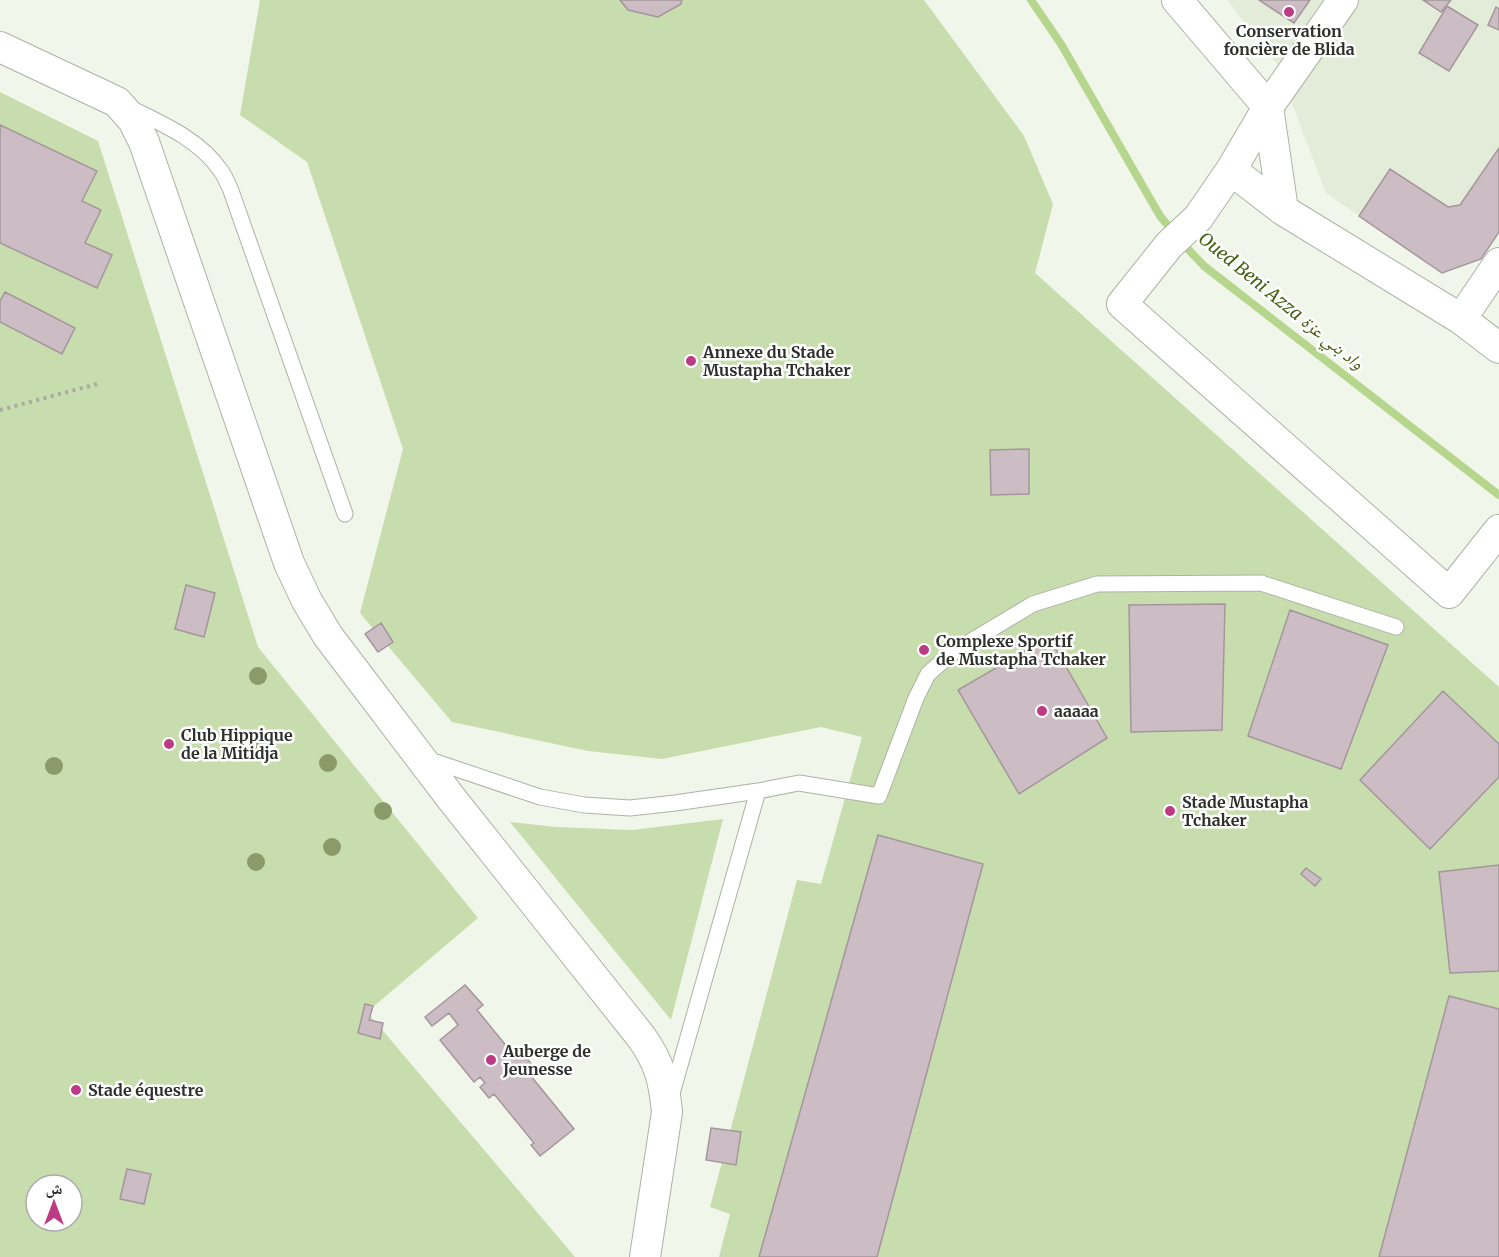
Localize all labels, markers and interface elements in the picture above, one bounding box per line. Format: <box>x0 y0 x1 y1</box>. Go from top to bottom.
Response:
marker: Conservation foncière de Blida <box>1282 5 1296 19</box>
place label: Conservation foncière de Blida <box>1223 21 1355 59</box>
water label: Oued Beni Azza واد بني عزة <box>1192 227 1369 378</box>
place label: Annexe du Stade Mustapha Tchaker <box>702 342 851 380</box>
marker: Annexe du Stade Mustapha Tchaker <box>684 354 698 368</box>
place label: Complexe Sportif de Mustapha Tchaker <box>936 631 1107 669</box>
marker: Complexe Sportif de Mustapha Tchaker <box>917 643 931 657</box>
place label: aaaaa <box>1054 701 1099 721</box>
marker: aaaaa <box>1035 704 1049 718</box>
place label: Club Hippique de la Mitidja <box>181 725 293 763</box>
marker: Club Hippique de la Mitidja <box>162 737 176 751</box>
place label: Stade Mustapha Tchaker <box>1182 792 1309 830</box>
marker: Stade Mustapha Tchaker <box>1163 804 1177 818</box>
place label: Auberge de Jeunesse <box>502 1041 591 1079</box>
marker: Auberge de Jeunesse <box>484 1053 498 1067</box>
place label: Stade équestre <box>88 1080 204 1100</box>
marker: Stade équestre <box>69 1083 83 1097</box>
north arrow <box>24 1173 84 1233</box>
text: ش <box>46 1178 63 1198</box>

